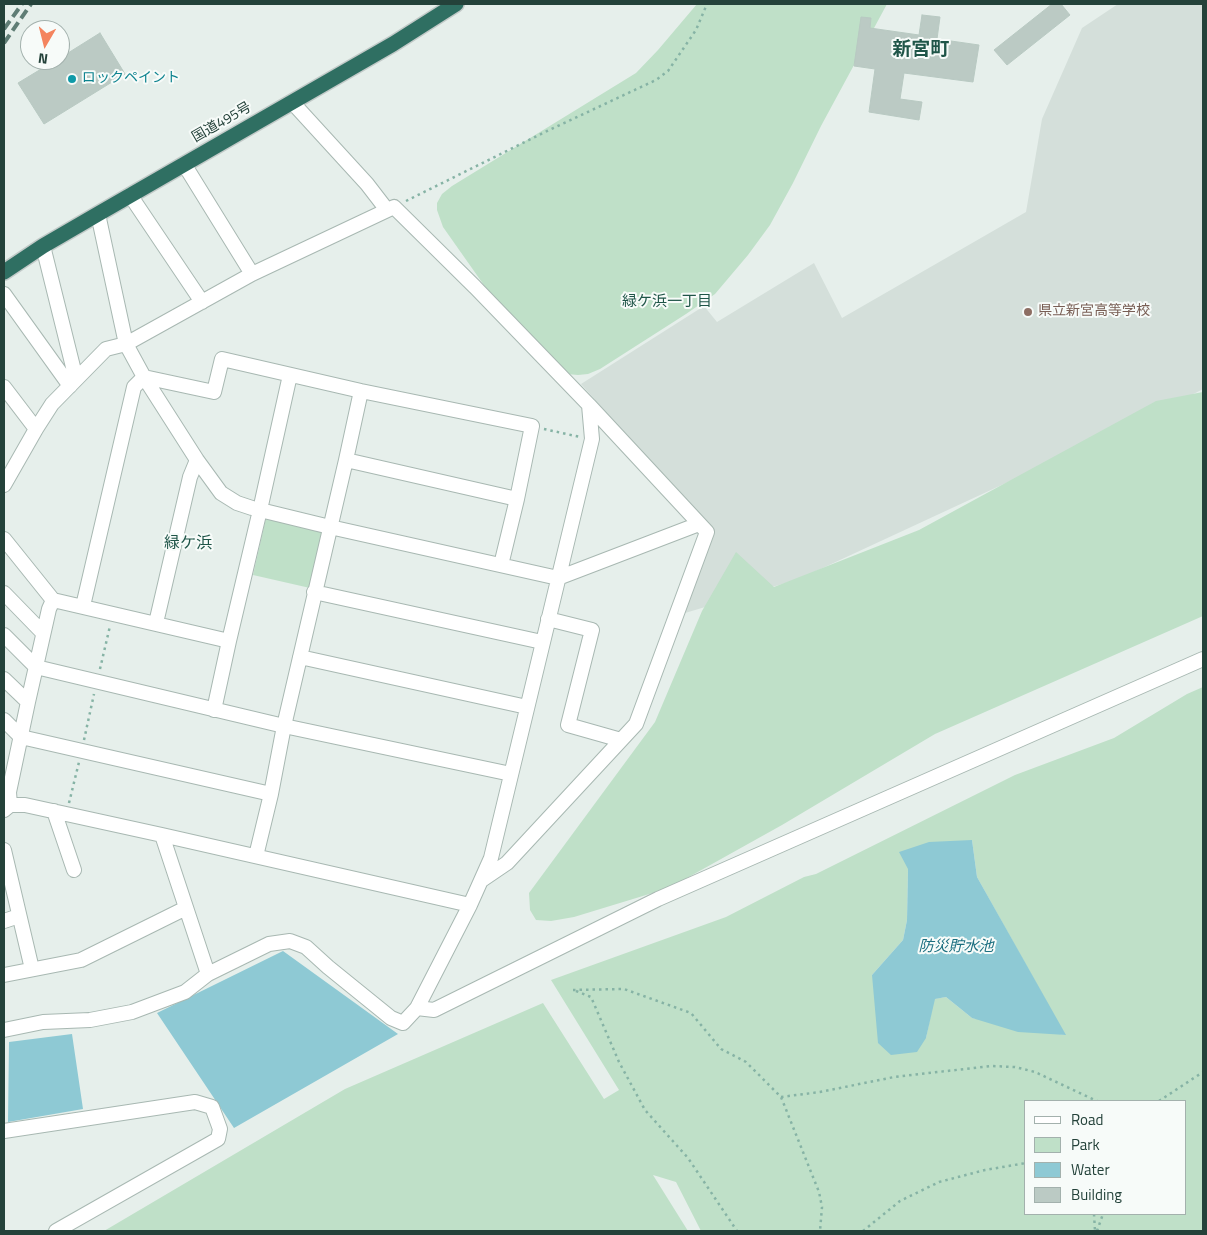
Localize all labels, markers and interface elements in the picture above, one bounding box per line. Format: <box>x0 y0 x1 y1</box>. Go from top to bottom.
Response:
north arrow <box>20 20 70 70</box>
district label: 新宮町 <box>893 39 949 61</box>
text: N <box>37 48 49 70</box>
place label: ロックペイント <box>82 71 180 87</box>
marker: ロックペイント <box>66 73 78 85</box>
street label: 国道495号 <box>189 99 255 147</box>
district label: 緑ケ浜一丁目 <box>622 293 712 311</box>
place label: 県立新宮高等学校 <box>1038 304 1150 320</box>
marker: 県立新宮高等学校 <box>1022 306 1034 318</box>
district label: 緑ケ浜 <box>164 534 212 554</box>
water label: 防災貯水池 <box>919 938 993 956</box>
legend <box>1024 1100 1187 1215</box>
text: Road <box>1071 1108 1103 1131</box>
text: Park <box>1071 1133 1100 1156</box>
text: Water <box>1071 1158 1110 1181</box>
text: Building <box>1071 1183 1122 1206</box>

